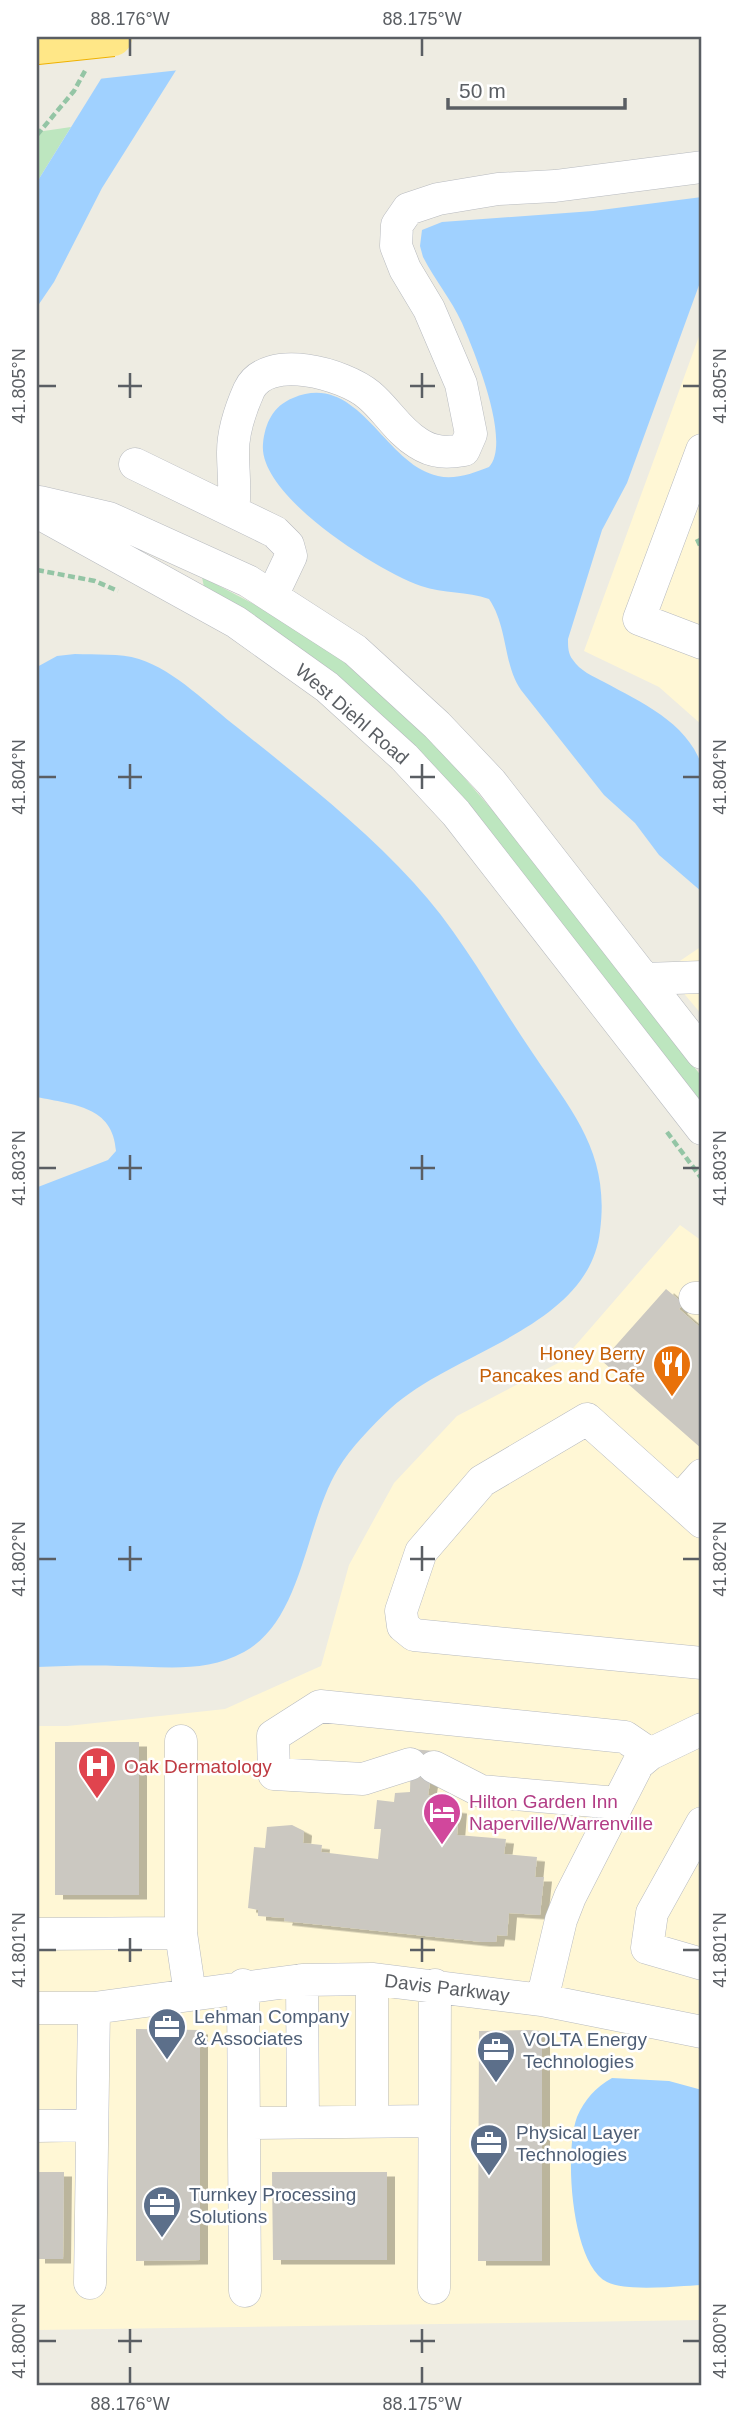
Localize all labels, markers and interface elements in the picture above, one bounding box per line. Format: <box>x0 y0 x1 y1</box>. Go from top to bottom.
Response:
text: 88.176°W <box>90 9 170 29</box>
text: 88.175°W <box>382 9 462 29</box>
scale bar <box>448 66 625 110</box>
text: 50 m <box>459 79 506 102</box>
text: 41.805°N <box>9 348 29 424</box>
text: 41.805°N <box>710 348 730 424</box>
street label: West Diehl Road <box>291 659 413 769</box>
text: 41.804°N <box>9 739 29 815</box>
text: 41.804°N <box>710 739 730 815</box>
text: 41.803°N <box>9 1130 29 1206</box>
text: 41.803°N <box>710 1130 730 1206</box>
place label: Honey Berry Pancakes and Cafe <box>479 1343 645 1386</box>
restaurant icon: Honey Berry Pancakes and Cafe <box>651 1343 693 1398</box>
text: 41.802°N <box>9 1521 29 1597</box>
text: 41.802°N <box>710 1521 730 1597</box>
hospital icon: Oak Dermatology <box>76 1745 118 1800</box>
place label: Oak Dermatology <box>124 1756 272 1777</box>
hotel icon: Hilton Garden Inn Naperville/Warrenville <box>421 1791 463 1846</box>
place label: Hilton Garden Inn Naperville/Warrenville <box>469 1791 653 1834</box>
text: 41.801°N <box>9 1912 29 1988</box>
text: 41.801°N <box>710 1912 730 1988</box>
street label: Davis Parkway <box>383 1970 511 2006</box>
office icon: Lehman Company & Associates <box>146 2006 188 2061</box>
place label: Lehman Company & Associates <box>194 2006 350 2049</box>
office icon: VOLTA Energy Technologies <box>475 2029 517 2084</box>
place label: VOLTA Energy Technologies <box>523 2029 647 2072</box>
office icon: Physical Layer Technologies <box>468 2122 510 2177</box>
place label: Physical Layer Technologies <box>516 2122 640 2165</box>
office icon: Turnkey Processing Solutions <box>141 2184 183 2239</box>
place label: Turnkey Processing Solutions <box>189 2184 356 2227</box>
text: 41.800°N <box>9 2303 29 2379</box>
text: 41.800°N <box>710 2303 730 2379</box>
text: 88.176°W <box>90 2394 170 2414</box>
text: 88.175°W <box>382 2394 462 2414</box>

